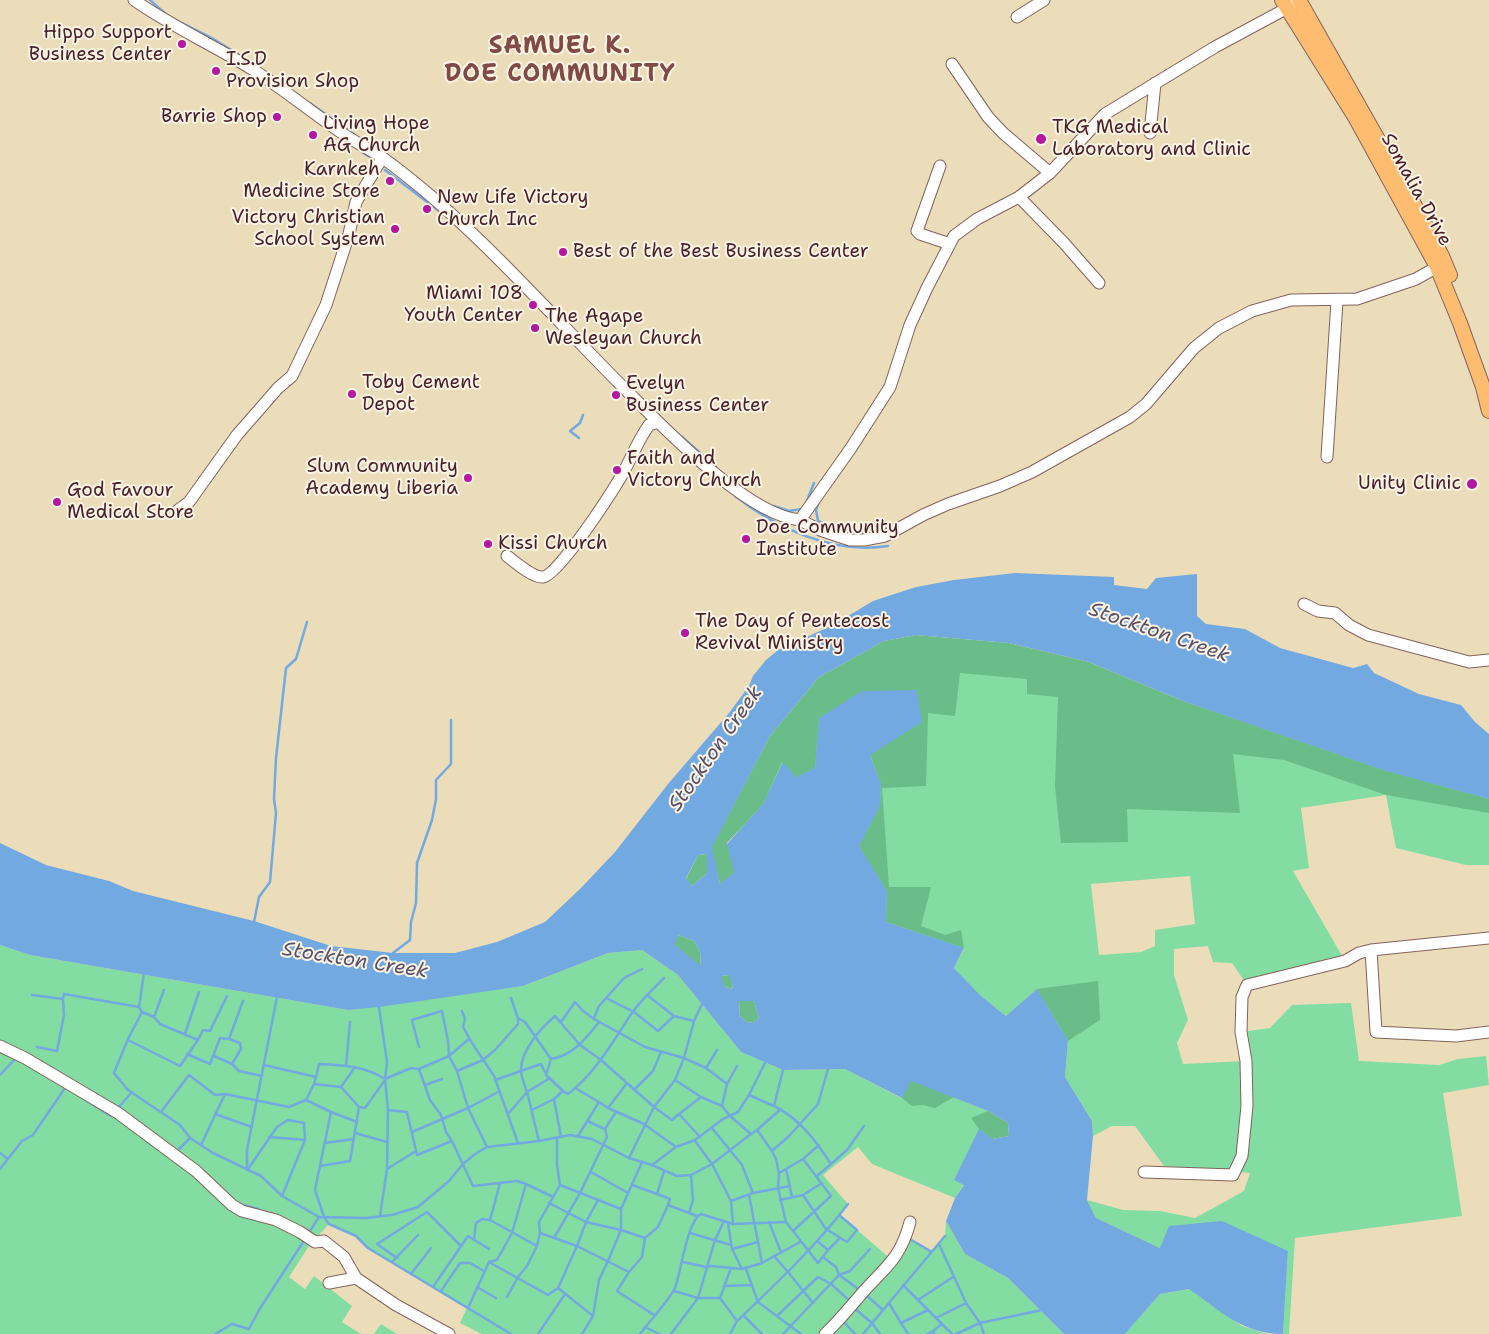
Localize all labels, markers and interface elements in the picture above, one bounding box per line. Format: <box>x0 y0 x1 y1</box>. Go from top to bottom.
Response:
place label: Hippo Support Business Center <box>29 22 172 66</box>
district label: SAMUEL K. DOE COMMUNITY <box>443 33 677 89</box>
marker: Hippo Support Business Center <box>176 38 188 50</box>
place label: I.S.D Provision Shop <box>226 49 359 93</box>
marker: I.S.D Provision Shop <box>210 65 222 77</box>
place label: Barrie Shop <box>161 106 267 128</box>
marker: Barrie Shop <box>271 111 283 123</box>
place label: Living Hope AG Church <box>323 113 430 157</box>
place label: TKG Medical Laboratory and Clinic <box>1052 117 1251 161</box>
marker: Living Hope AG Church <box>307 129 319 141</box>
street label: Somalia Drive <box>1376 130 1456 250</box>
marker: TKG Medical Laboratory and Clinic <box>1034 132 1048 146</box>
place label: Karnkeh Medicine Store <box>243 159 380 203</box>
marker: Karnkeh Medicine Store <box>384 175 396 187</box>
place label: New Life Victory Church Inc <box>437 187 589 231</box>
marker: New Life Victory Church Inc <box>421 203 433 215</box>
place label: Victory Christian School System <box>231 207 385 251</box>
marker: Victory Christian School System <box>389 223 401 235</box>
place label: Best of the Best Business Center <box>573 241 869 263</box>
marker: Best of the Best Business Center <box>557 246 569 258</box>
place label: Miami 108 Youth Center <box>404 283 523 327</box>
marker: Miami 108 Youth Center <box>527 299 539 311</box>
place label: The Agape Wesleyan Church <box>545 306 702 350</box>
marker: The Agape Wesleyan Church <box>529 322 541 334</box>
place label: Toby Cement Depot <box>362 372 480 416</box>
place label: Evelyn Business Center <box>626 373 769 417</box>
marker: Toby Cement Depot <box>346 388 358 400</box>
marker: Evelyn Business Center <box>610 389 622 401</box>
place label: Faith and Victory Church <box>627 448 762 492</box>
place label: Slum Community Academy Liberia <box>305 456 458 500</box>
marker: Faith and Victory Church <box>611 464 623 476</box>
marker: Slum Community Academy Liberia <box>462 472 474 484</box>
place label: Unity Clinic <box>1358 473 1461 495</box>
marker: Unity Clinic <box>1465 477 1479 491</box>
place label: God Favour Medical Store <box>67 480 194 524</box>
marker: God Favour Medical Store <box>51 496 63 508</box>
place label: Doe Community Institute <box>756 517 899 561</box>
place label: Kissi Church <box>498 533 608 555</box>
marker: Doe Community Institute <box>740 533 752 545</box>
marker: Kissi Church <box>482 538 494 550</box>
water label: Stockton Creek <box>1085 598 1233 668</box>
place label: The Day of Pentecost Revival Ministry <box>695 611 889 655</box>
marker: The Day of Pentecost Revival Ministry <box>679 627 691 639</box>
water label: Stockton Creek <box>664 682 768 816</box>
water label: Stockton Creek <box>280 938 430 984</box>

